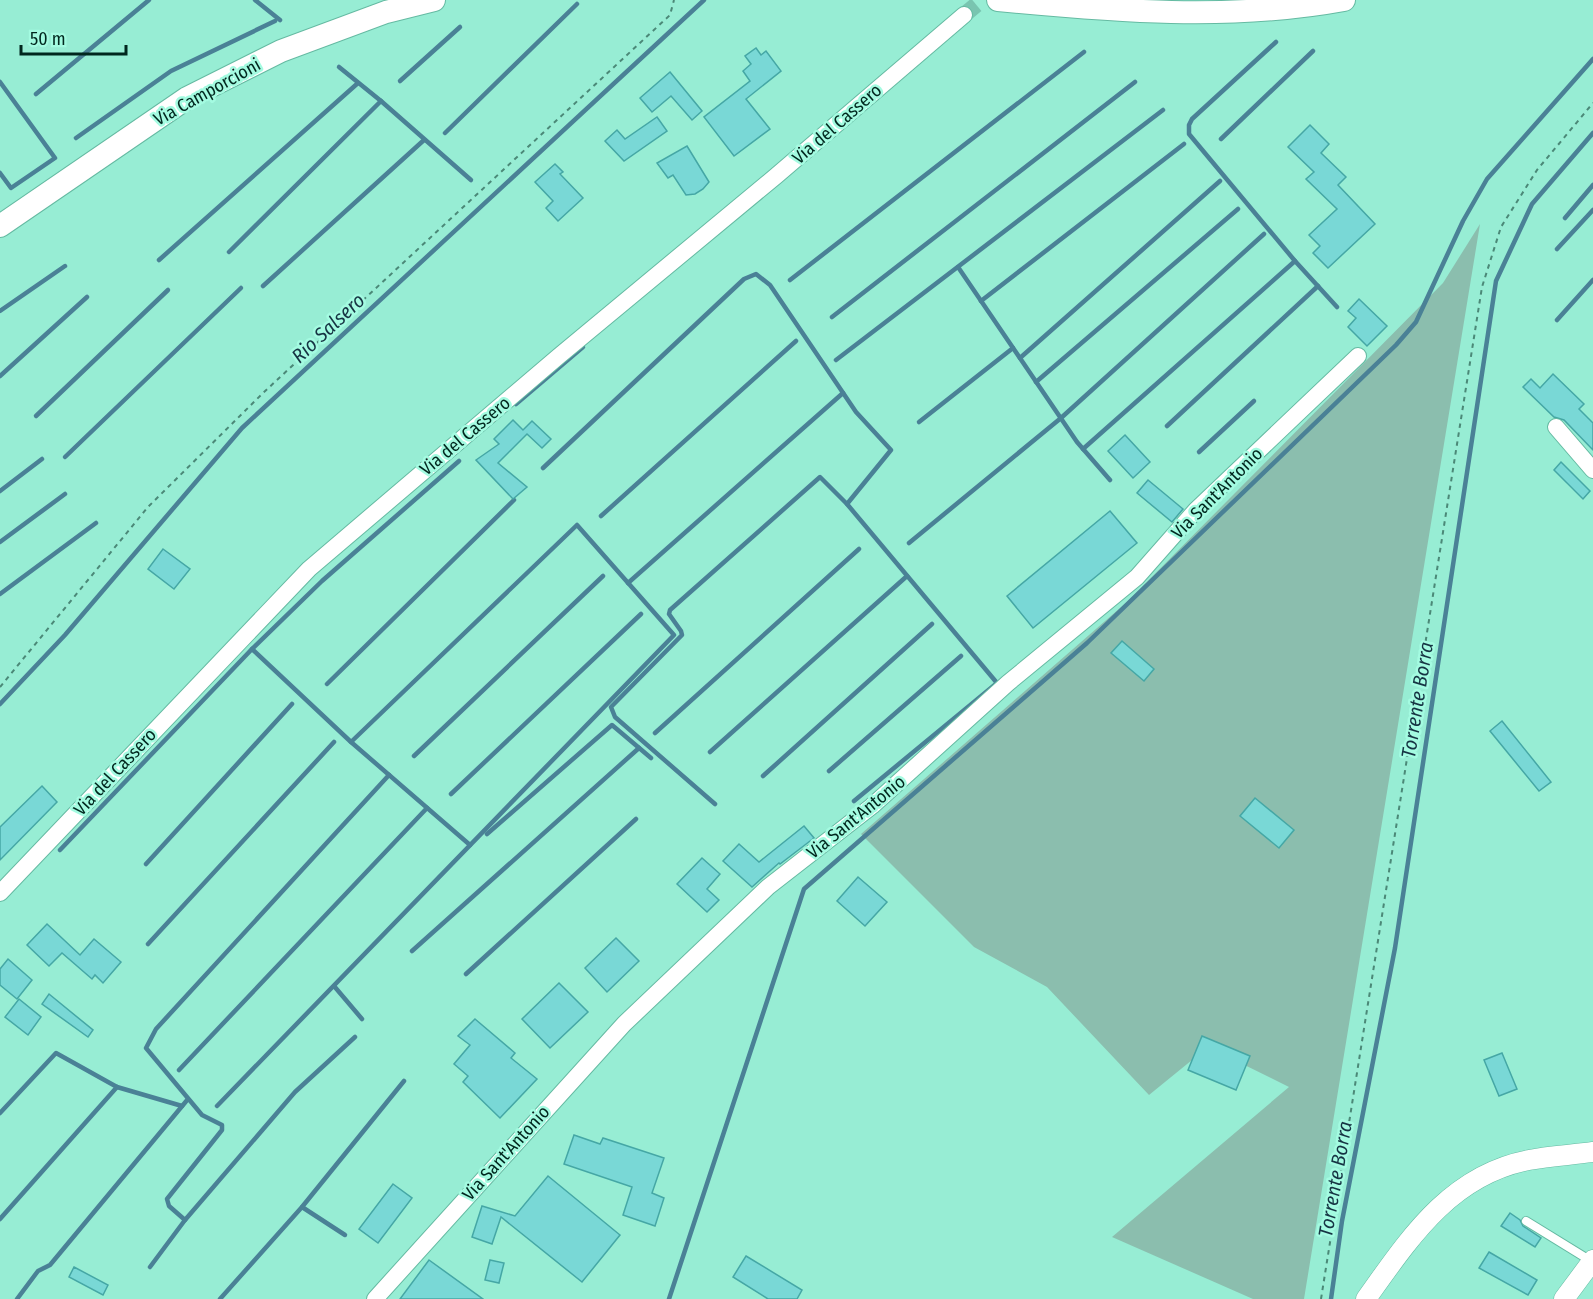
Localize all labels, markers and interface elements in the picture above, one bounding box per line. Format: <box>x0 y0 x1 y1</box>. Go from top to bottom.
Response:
scale bar <box>21 18 126 56</box>
text: 50 m <box>30 28 66 50</box>
street label: Via Camporcioni <box>150 54 264 130</box>
street label: Via del Cassero <box>788 79 886 169</box>
water label: Rio Salsero <box>286 288 370 368</box>
street label: Via del Cassero <box>415 392 515 480</box>
street label: Via Sant'Antonio <box>1167 443 1267 543</box>
water label: Torrente Borra <box>1396 640 1438 760</box>
street label: Via del Cassero <box>69 724 161 820</box>
street label: Via Sant'Antonio <box>802 771 910 863</box>
street label: Via Sant'Antonio <box>458 1101 554 1205</box>
water label: Torrente Borra <box>1313 1119 1357 1239</box>

